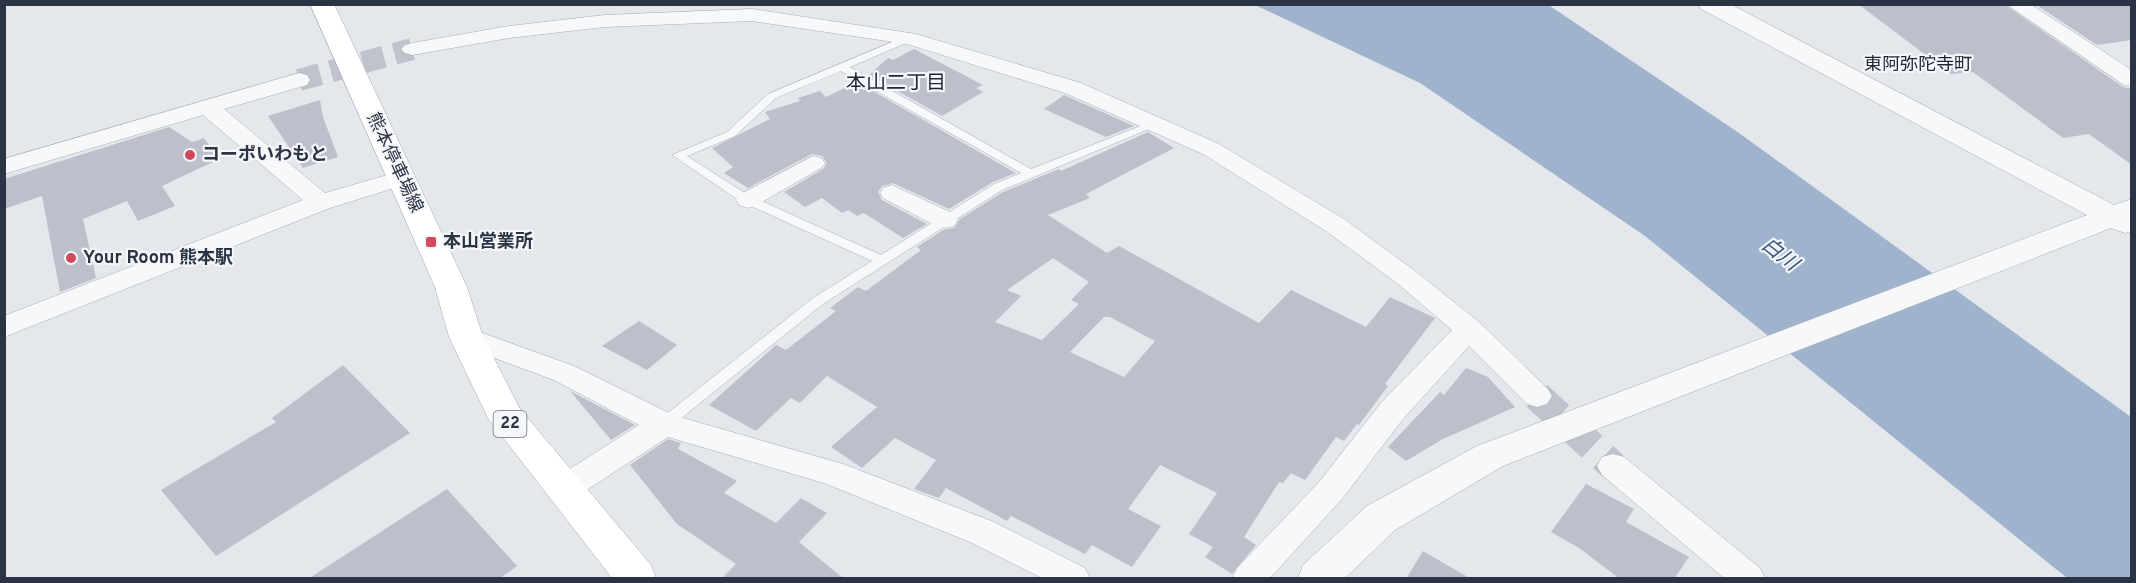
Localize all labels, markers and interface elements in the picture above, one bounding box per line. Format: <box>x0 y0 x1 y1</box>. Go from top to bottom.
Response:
district label: 東阿弥陀寺町 <box>1864 54 1972 77</box>
district label: 本山二丁目 <box>846 71 946 97</box>
street label: 熊本停車場線 <box>361 109 427 217</box>
place label: コーポいわもと <box>202 144 328 167</box>
marker: コーポいわもと <box>183 148 197 162</box>
place label: 本山営業所 <box>443 231 533 254</box>
water label: 白川 <box>1755 232 1804 279</box>
marker: 本山営業所 <box>424 235 438 249</box>
place label: Your Room 熊本駅 <box>83 247 233 270</box>
marker: Your Room 熊本駅 <box>64 251 78 265</box>
road number: 22 <box>494 411 526 437</box>

